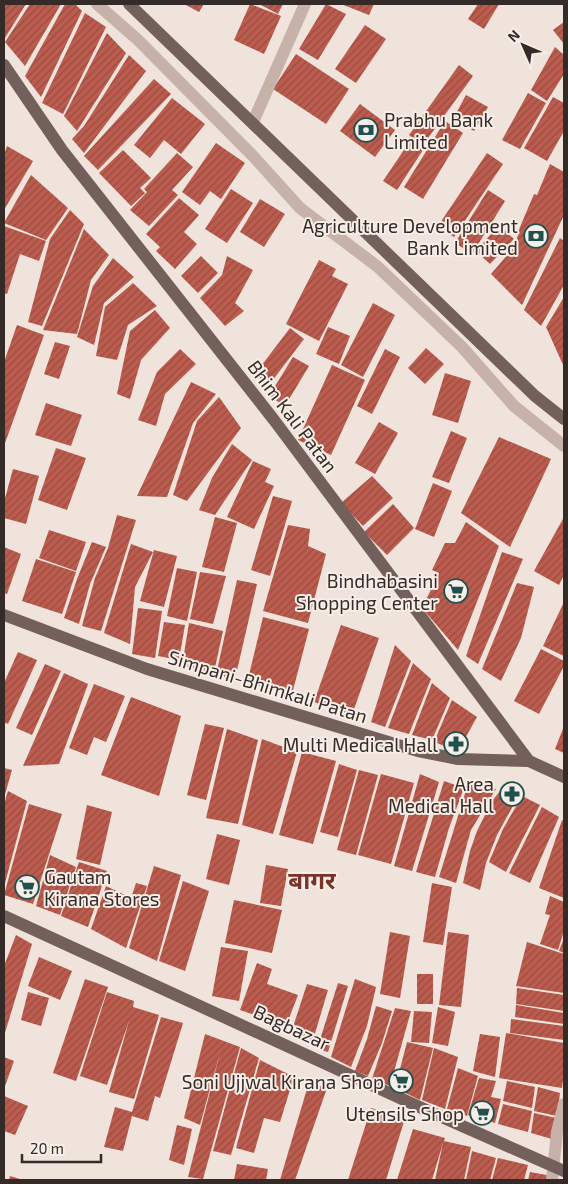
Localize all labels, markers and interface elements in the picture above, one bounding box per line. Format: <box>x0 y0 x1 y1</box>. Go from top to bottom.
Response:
north arrow <box>498 20 548 70</box>
text: N <box>504 26 523 45</box>
place label: Prabhu Bank Limited <box>384 108 493 153</box>
bank icon: Prabhu Bank Limited <box>353 117 379 143</box>
place label: Agriculture Development Bank Limited <box>302 214 518 259</box>
bank icon: Agriculture Development Bank Limited <box>523 223 549 249</box>
street label: Bhim Kali Patan <box>243 355 343 477</box>
place label: Bindhabasini Shopping Center <box>296 569 438 614</box>
supermarket icon: Bindhabasini Shopping Center <box>443 578 469 604</box>
street label: Simpani-Bhimkali Patan <box>166 645 370 727</box>
pharmacy icon: Multi Medical Hall <box>443 731 469 757</box>
place label: Multi Medical Hall <box>283 733 438 756</box>
place label: Area Medical Hall <box>388 772 494 817</box>
pharmacy icon: Area Medical Hall <box>499 781 525 807</box>
place label: Gautam Kirana Stores <box>44 865 160 910</box>
district label: बागर <box>288 865 336 894</box>
supermarket icon: Gautam Kirana Stores <box>14 874 40 900</box>
street label: Bagbazar <box>250 999 334 1055</box>
supermarket icon: Soni Ujjwal Kirana Shop <box>388 1068 414 1094</box>
place label: Soni Ujjwal Kirana Shop <box>182 1070 384 1093</box>
supermarket icon: Utensils Shop <box>469 1100 495 1126</box>
place label: Utensils Shop <box>345 1102 464 1125</box>
scale bar <box>22 1132 101 1164</box>
text: 20 m <box>30 1139 64 1157</box>

